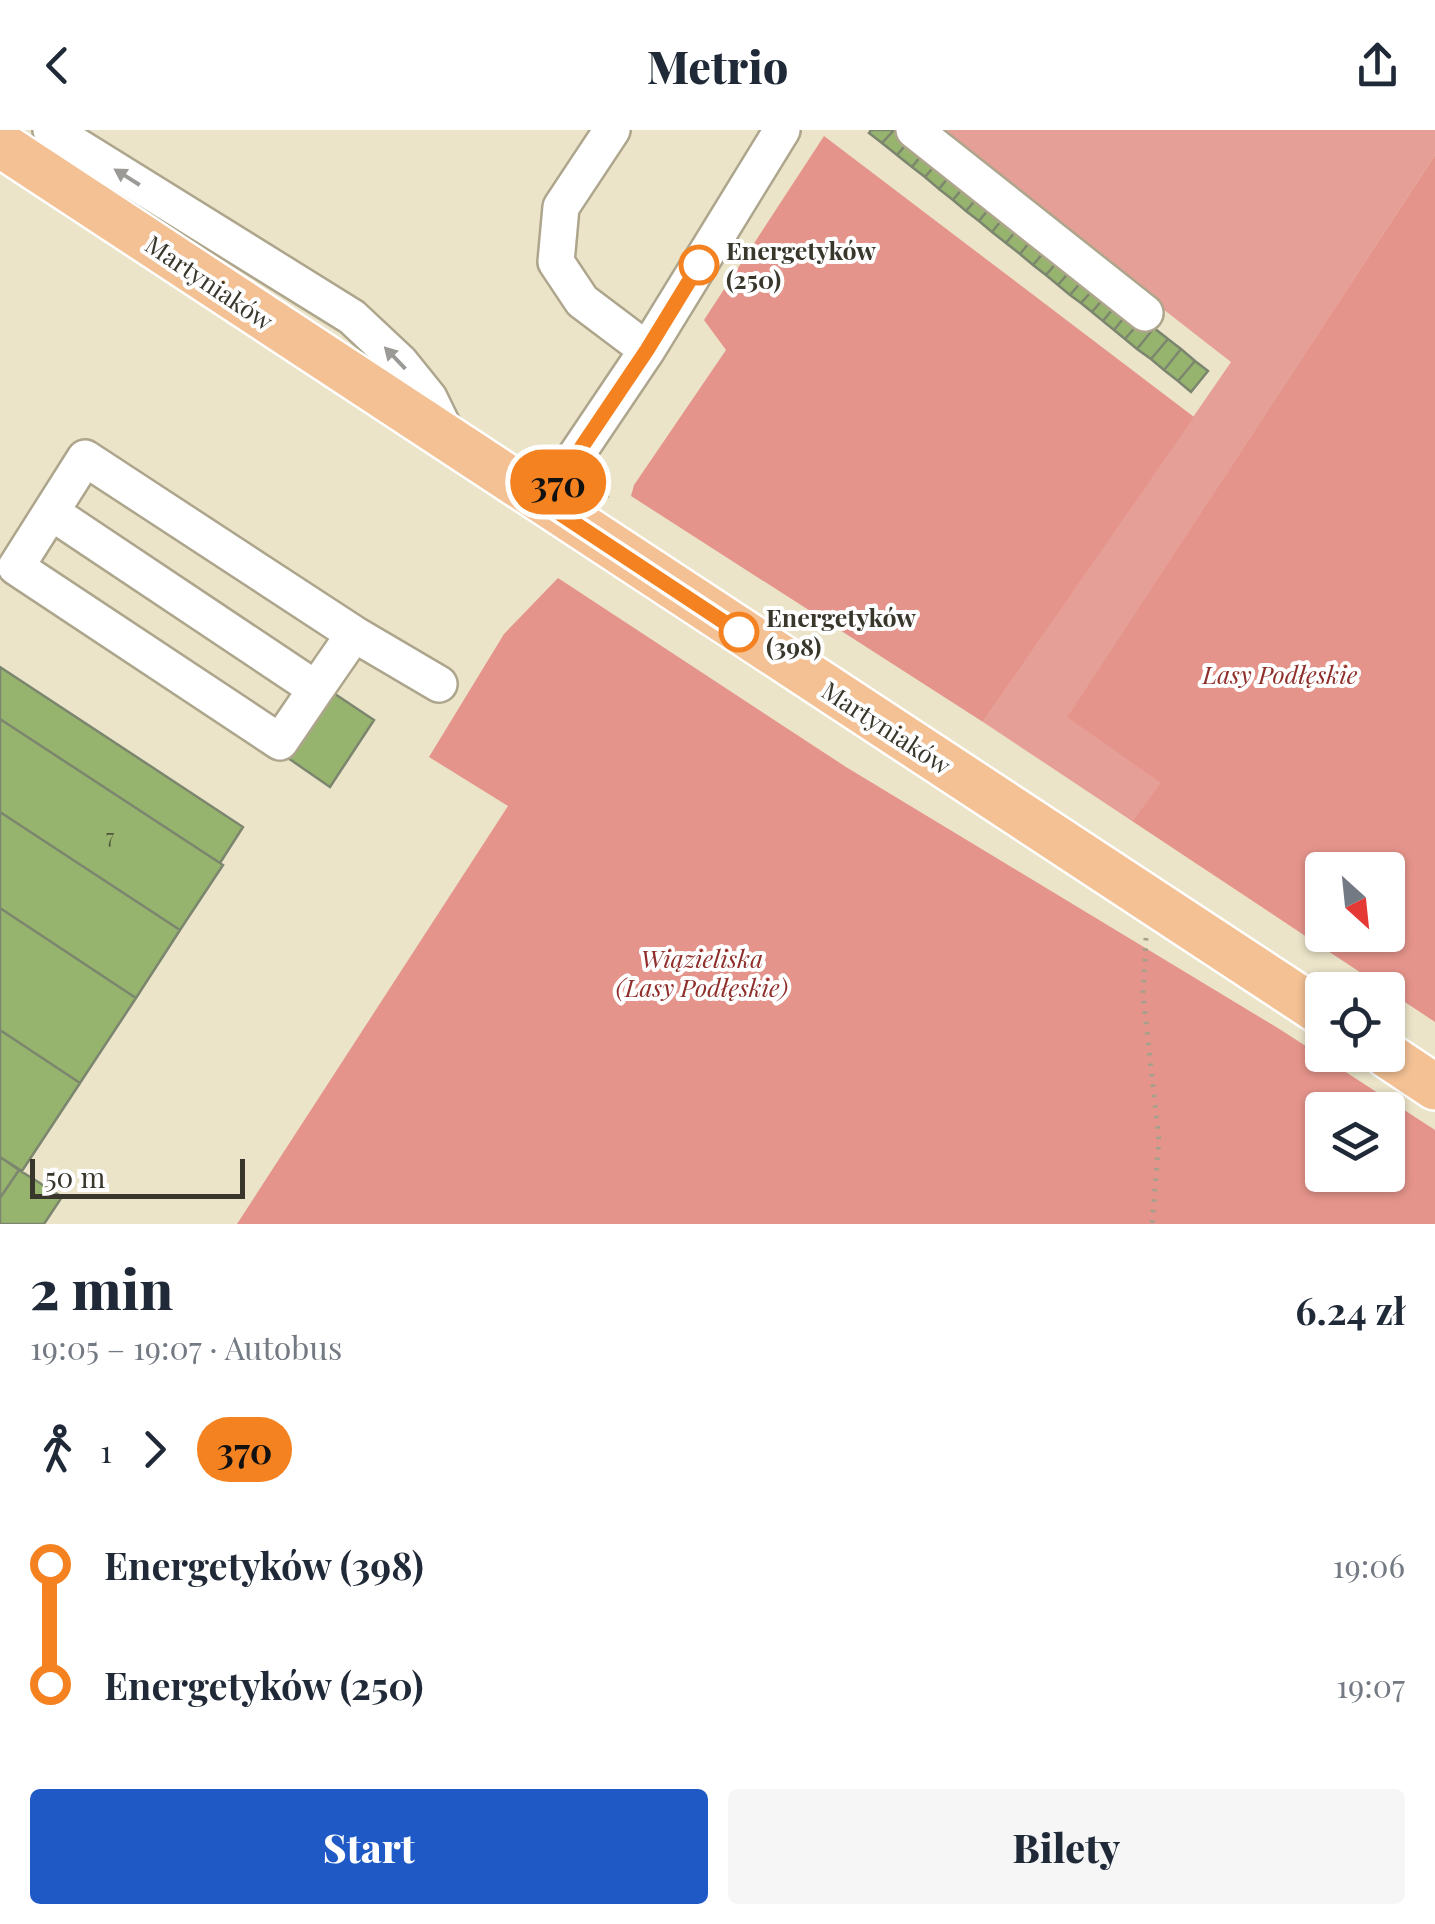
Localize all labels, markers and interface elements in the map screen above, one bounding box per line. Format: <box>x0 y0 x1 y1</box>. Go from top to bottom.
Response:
text: Metrio <box>647 35 788 95</box>
icon: back <box>30 38 85 93</box>
icon: share <box>1350 38 1405 93</box>
one-way arrow <box>113 168 140 187</box>
street label: Martyniaków <box>140 227 281 337</box>
place label: Energetyków (250) <box>726 233 876 295</box>
marker: Energetyków (250) <box>680 246 718 284</box>
one-way arrow <box>384 347 407 371</box>
line badge: 370 <box>500 450 616 514</box>
text: 370 <box>530 459 586 506</box>
place label: Energetyków (398) <box>766 600 916 662</box>
marker: Energetyków (398) <box>720 613 758 651</box>
park label: Lasy Podłęskie <box>1202 657 1358 690</box>
street label: Martyniaków <box>816 673 958 781</box>
house number: 7 <box>106 822 114 849</box>
north arrow <box>1305 852 1405 952</box>
map controls <box>1305 852 1405 1192</box>
park label: Wiązieliska (Lasy Podłęskie) <box>616 941 788 1003</box>
button: locate <box>1305 972 1405 1072</box>
button: layers <box>1305 1092 1405 1192</box>
scale bar <box>30 1154 245 1198</box>
text: 50 m <box>45 1158 105 1195</box>
text: 2 min <box>30 1250 173 1324</box>
text: 6.24 zł <box>1295 1284 1405 1335</box>
text: 19:05 – 19:07 · Autobus <box>30 1325 342 1368</box>
icon: walk <box>30 1422 85 1477</box>
icon: forward <box>127 1422 182 1477</box>
text: 370 <box>217 1426 272 1473</box>
text: 1 <box>100 1428 112 1471</box>
text: Energetyków (398) <box>104 1539 424 1590</box>
text: 19:06 <box>1333 1543 1405 1586</box>
text: Energetyków (250) <box>104 1659 424 1710</box>
text: 19:07 <box>1336 1663 1405 1706</box>
button: Start <box>30 1789 708 1904</box>
button: Bilety <box>728 1789 1405 1904</box>

